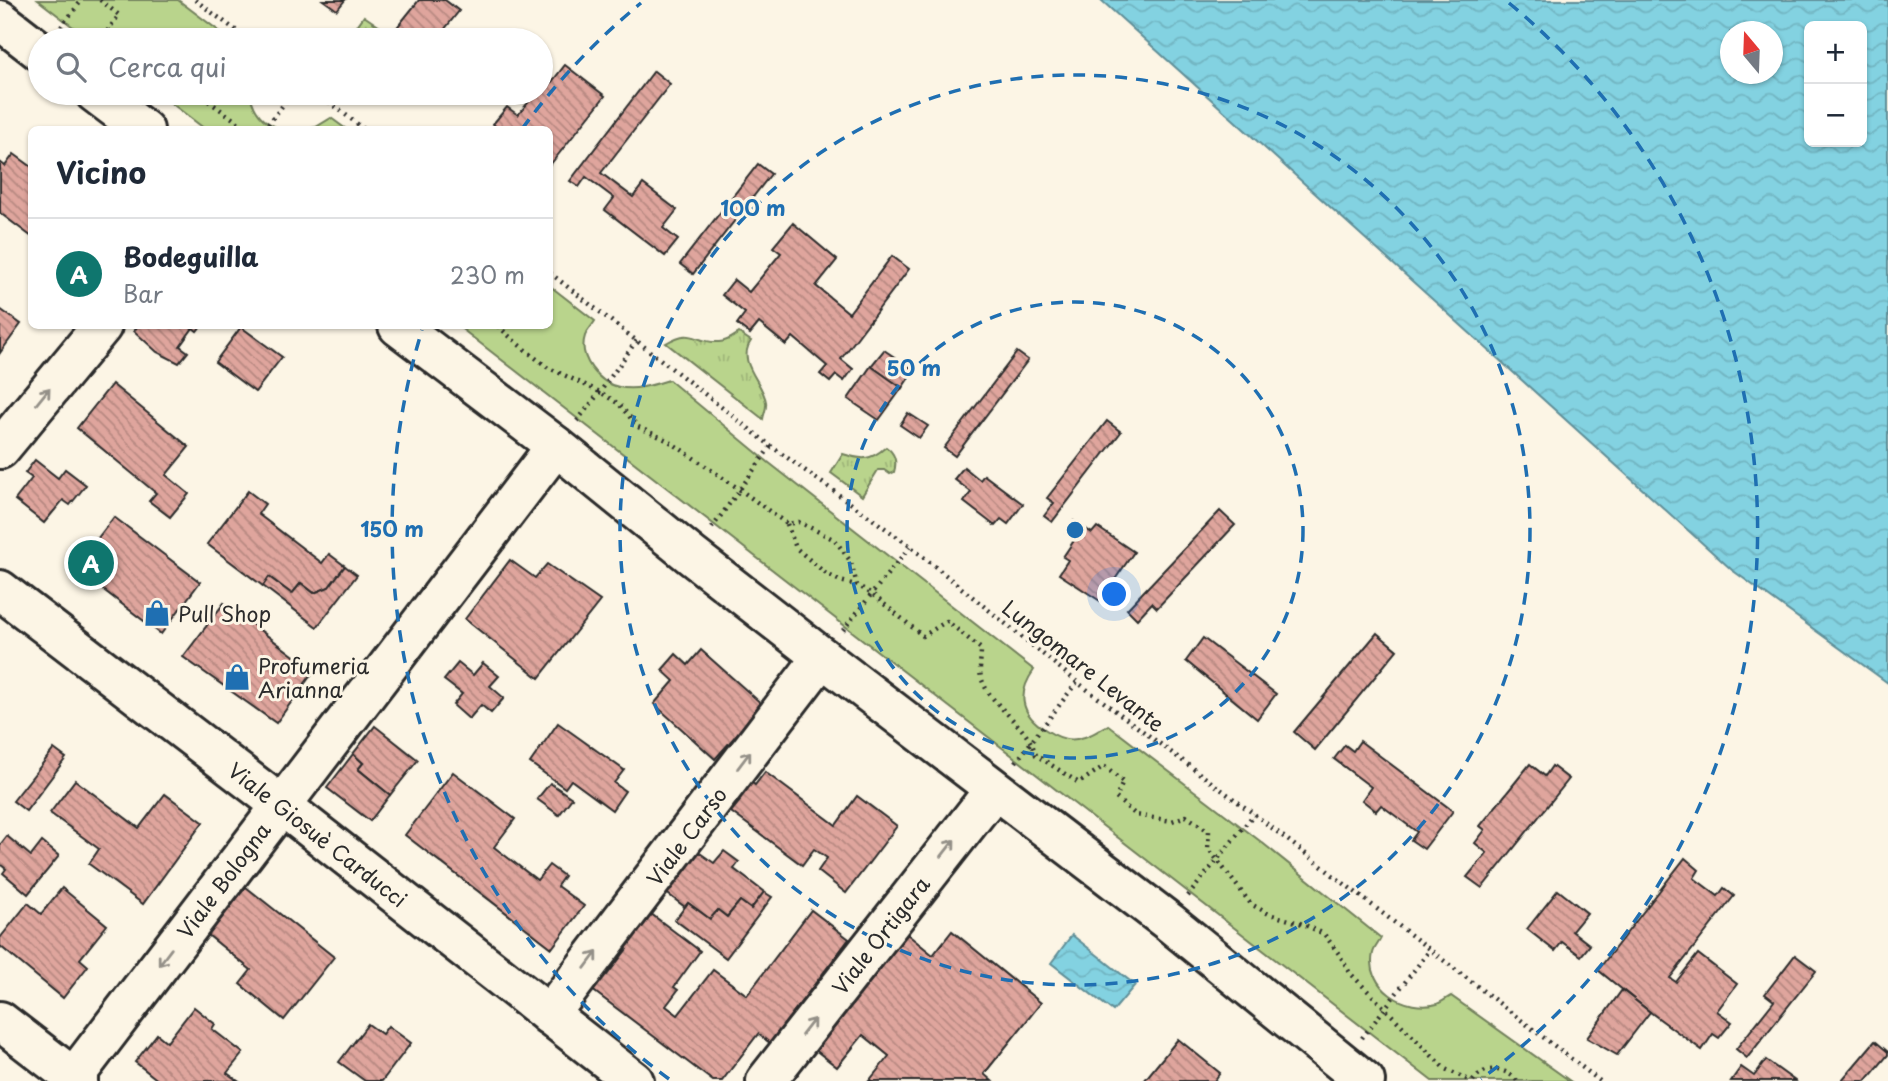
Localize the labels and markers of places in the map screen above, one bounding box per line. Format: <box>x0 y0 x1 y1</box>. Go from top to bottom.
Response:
centre of rings <box>1063 518 1087 542</box>
pin: A <box>68 537 114 589</box>
place label: Pull Shop <box>178 597 271 629</box>
shop icon: Pull Shop <box>142 598 172 628</box>
place label: Profumeria Arianna <box>258 649 370 705</box>
shop icon: Profumeria Arianna <box>222 662 252 692</box>

